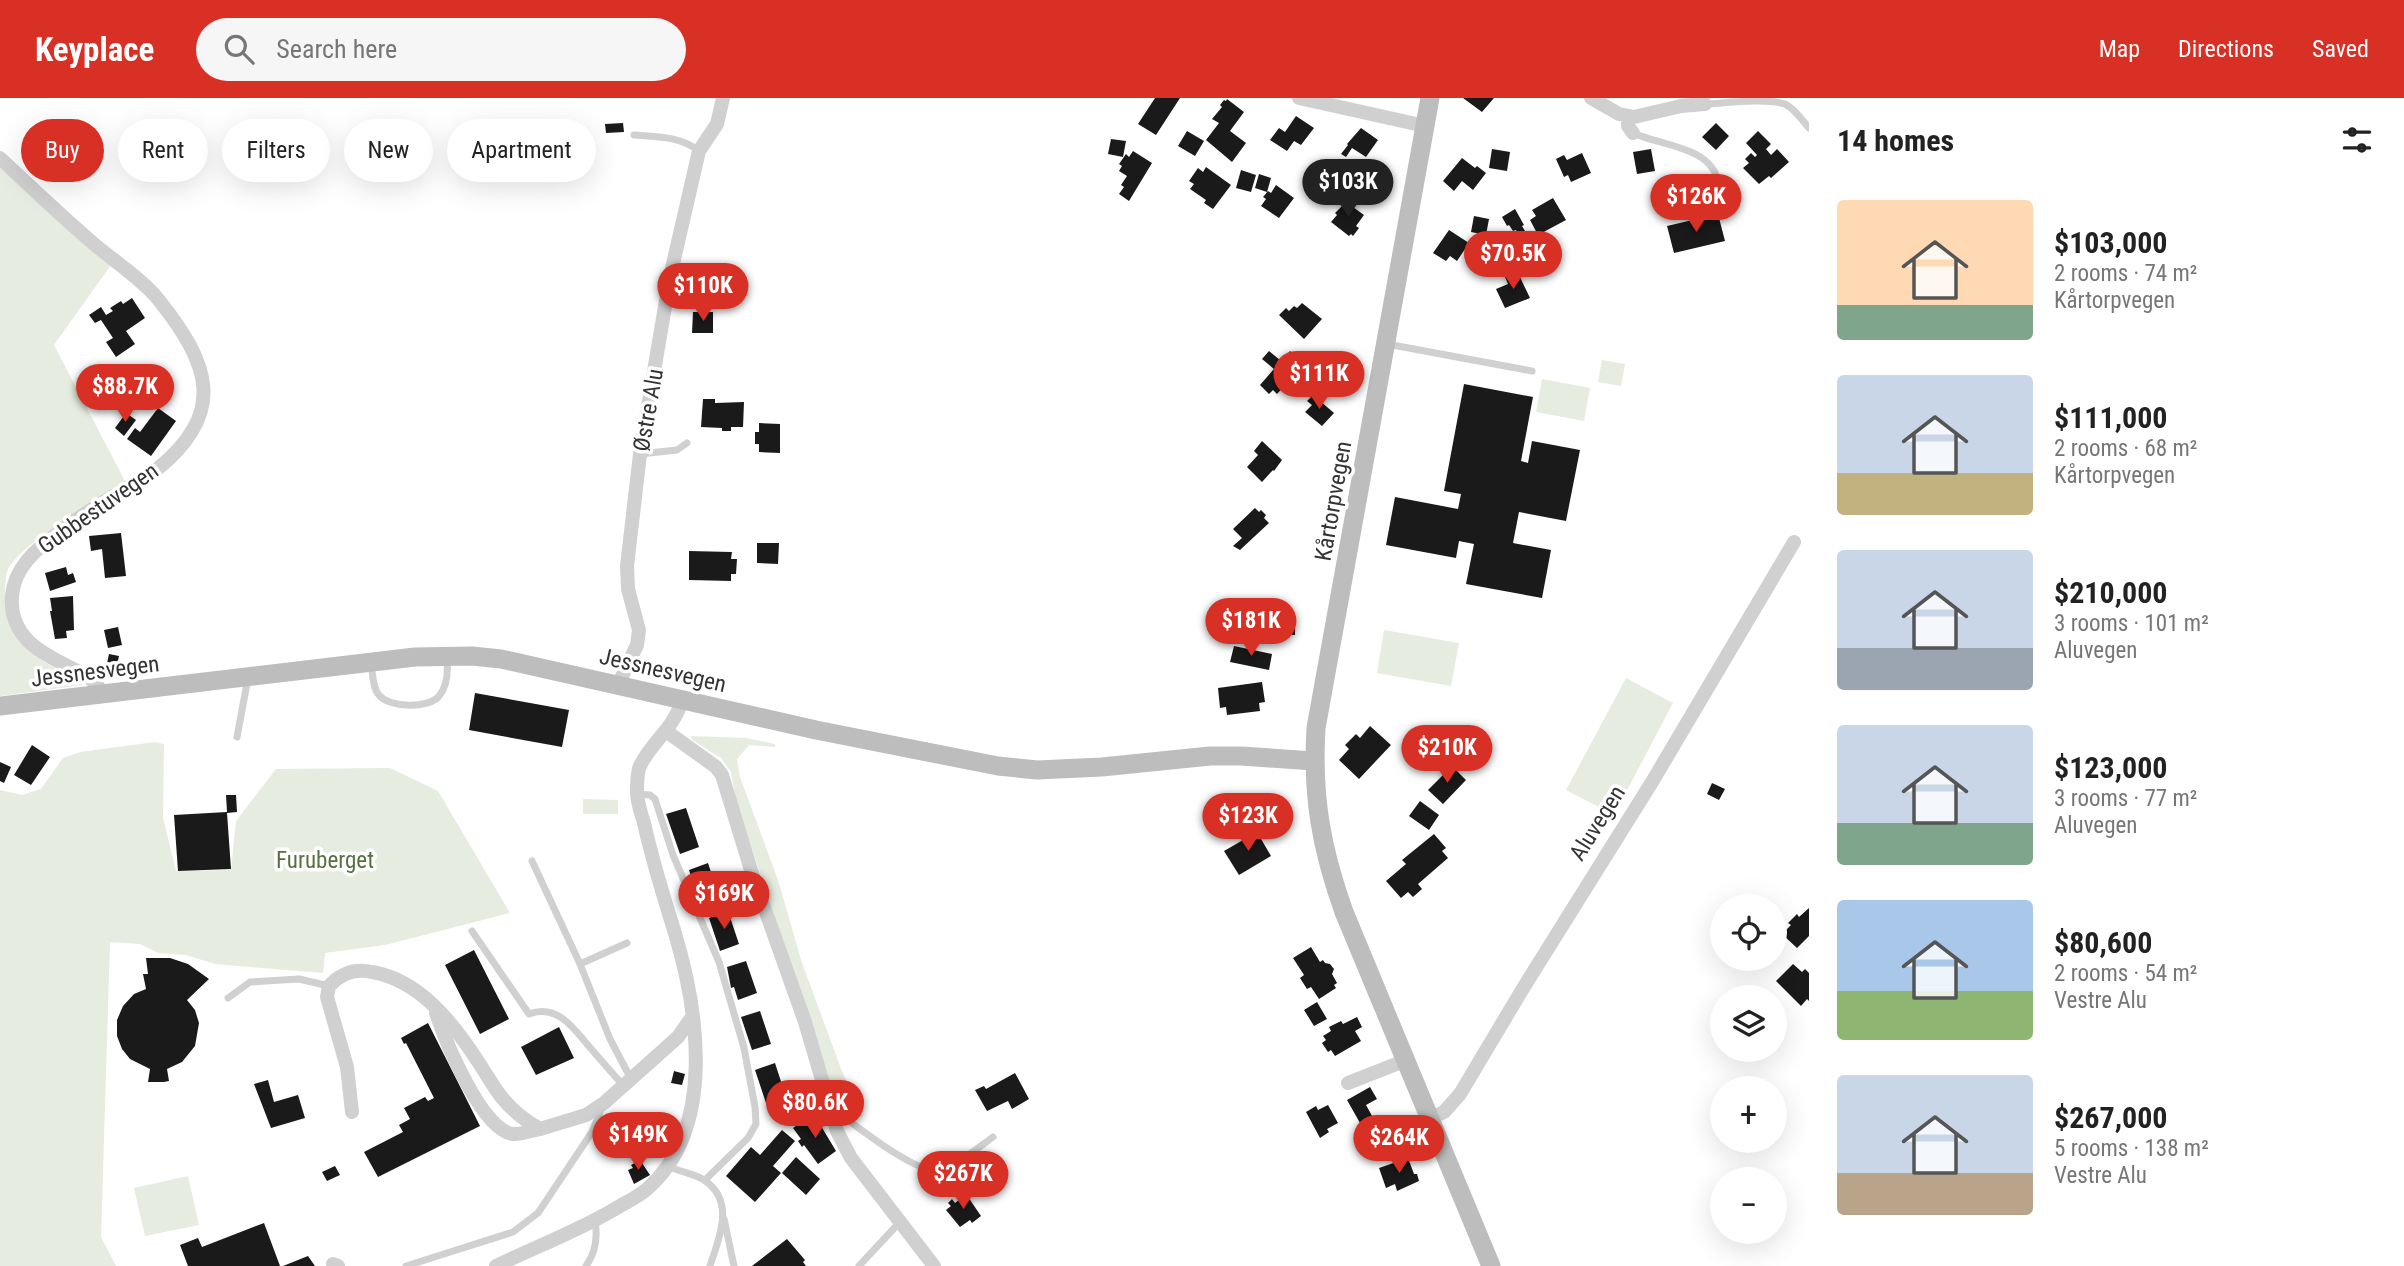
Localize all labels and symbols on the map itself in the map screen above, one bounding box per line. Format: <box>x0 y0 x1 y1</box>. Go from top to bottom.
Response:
pin: $103K <box>1299 159 1397 219</box>
pin: $126K <box>1647 174 1745 234</box>
pin: $70.5K <box>1456 232 1570 291</box>
pin: $110K <box>654 264 752 323</box>
pin: $111K <box>1270 352 1368 411</box>
pin: $88.7K <box>68 364 182 424</box>
street label: Østre Alu <box>628 367 669 454</box>
street label: Kårtorpvegen <box>1310 439 1357 563</box>
street label: Gubbestuvegen <box>33 457 164 560</box>
pin: $181K <box>1202 598 1300 658</box>
street label: Jessnesvegen <box>597 643 729 698</box>
street label: Jessnesvegen <box>29 650 161 693</box>
pin: $210K <box>1398 726 1496 785</box>
street label: Aluvegen <box>1564 781 1631 866</box>
pin: $123K <box>1199 794 1297 853</box>
park label: Furuberget <box>276 847 374 874</box>
pin: $169K <box>675 872 773 931</box>
pin: $80.6K <box>758 1080 872 1140</box>
pin: $149K <box>589 1112 687 1172</box>
pin: $264K <box>1350 1116 1448 1175</box>
pin: $267K <box>914 1152 1012 1211</box>

